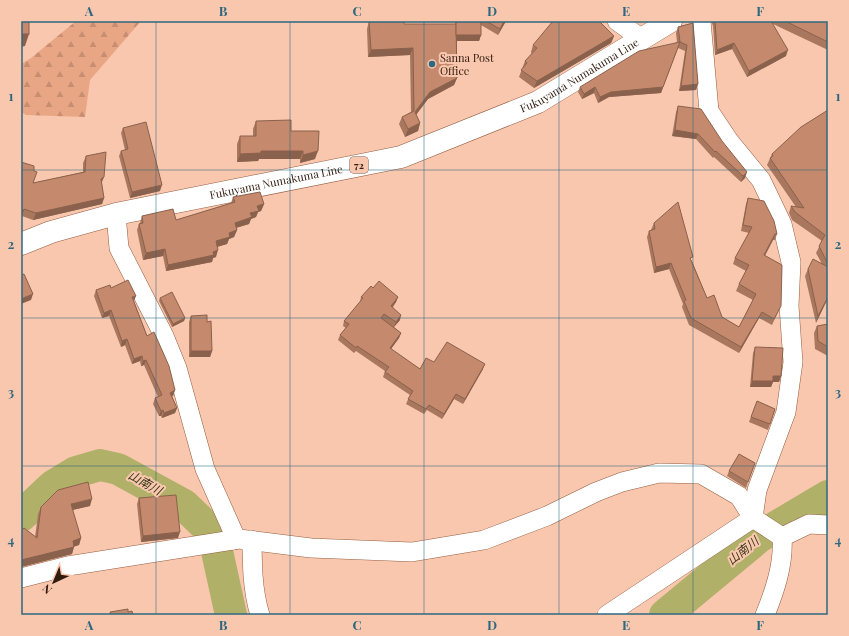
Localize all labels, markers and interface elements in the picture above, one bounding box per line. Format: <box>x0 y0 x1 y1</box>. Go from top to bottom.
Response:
text: A <box>84 2 94 19</box>
text: B <box>219 2 228 19</box>
text: C <box>352 2 362 19</box>
text: D <box>487 2 497 19</box>
text: E <box>622 2 630 19</box>
text: F <box>756 2 764 19</box>
street label: Fukuyama Numakuma Line <box>518 34 642 115</box>
place label: Sanna Post Office <box>440 50 494 78</box>
marker: Sanna Post Office <box>427 59 437 69</box>
text: 1 <box>9 87 14 104</box>
text: 1 <box>836 87 841 104</box>
road number: 72 <box>350 157 368 173</box>
street label: Fukuyama Numakuma Line <box>208 161 344 202</box>
text: 2 <box>8 235 15 252</box>
text: 2 <box>835 235 842 252</box>
text: 3 <box>8 383 14 400</box>
text: 3 <box>835 383 841 400</box>
water label: 山南川 <box>126 466 167 499</box>
text: 4 <box>8 531 15 548</box>
water label: 山南川 <box>723 531 763 568</box>
text: 4 <box>835 531 842 548</box>
north arrow <box>34 562 74 602</box>
text: N <box>39 581 55 598</box>
text: A <box>84 616 94 633</box>
text: B <box>219 616 228 633</box>
text: C <box>352 616 362 633</box>
text: D <box>487 616 497 633</box>
text: E <box>622 616 630 633</box>
text: F <box>756 616 764 633</box>

